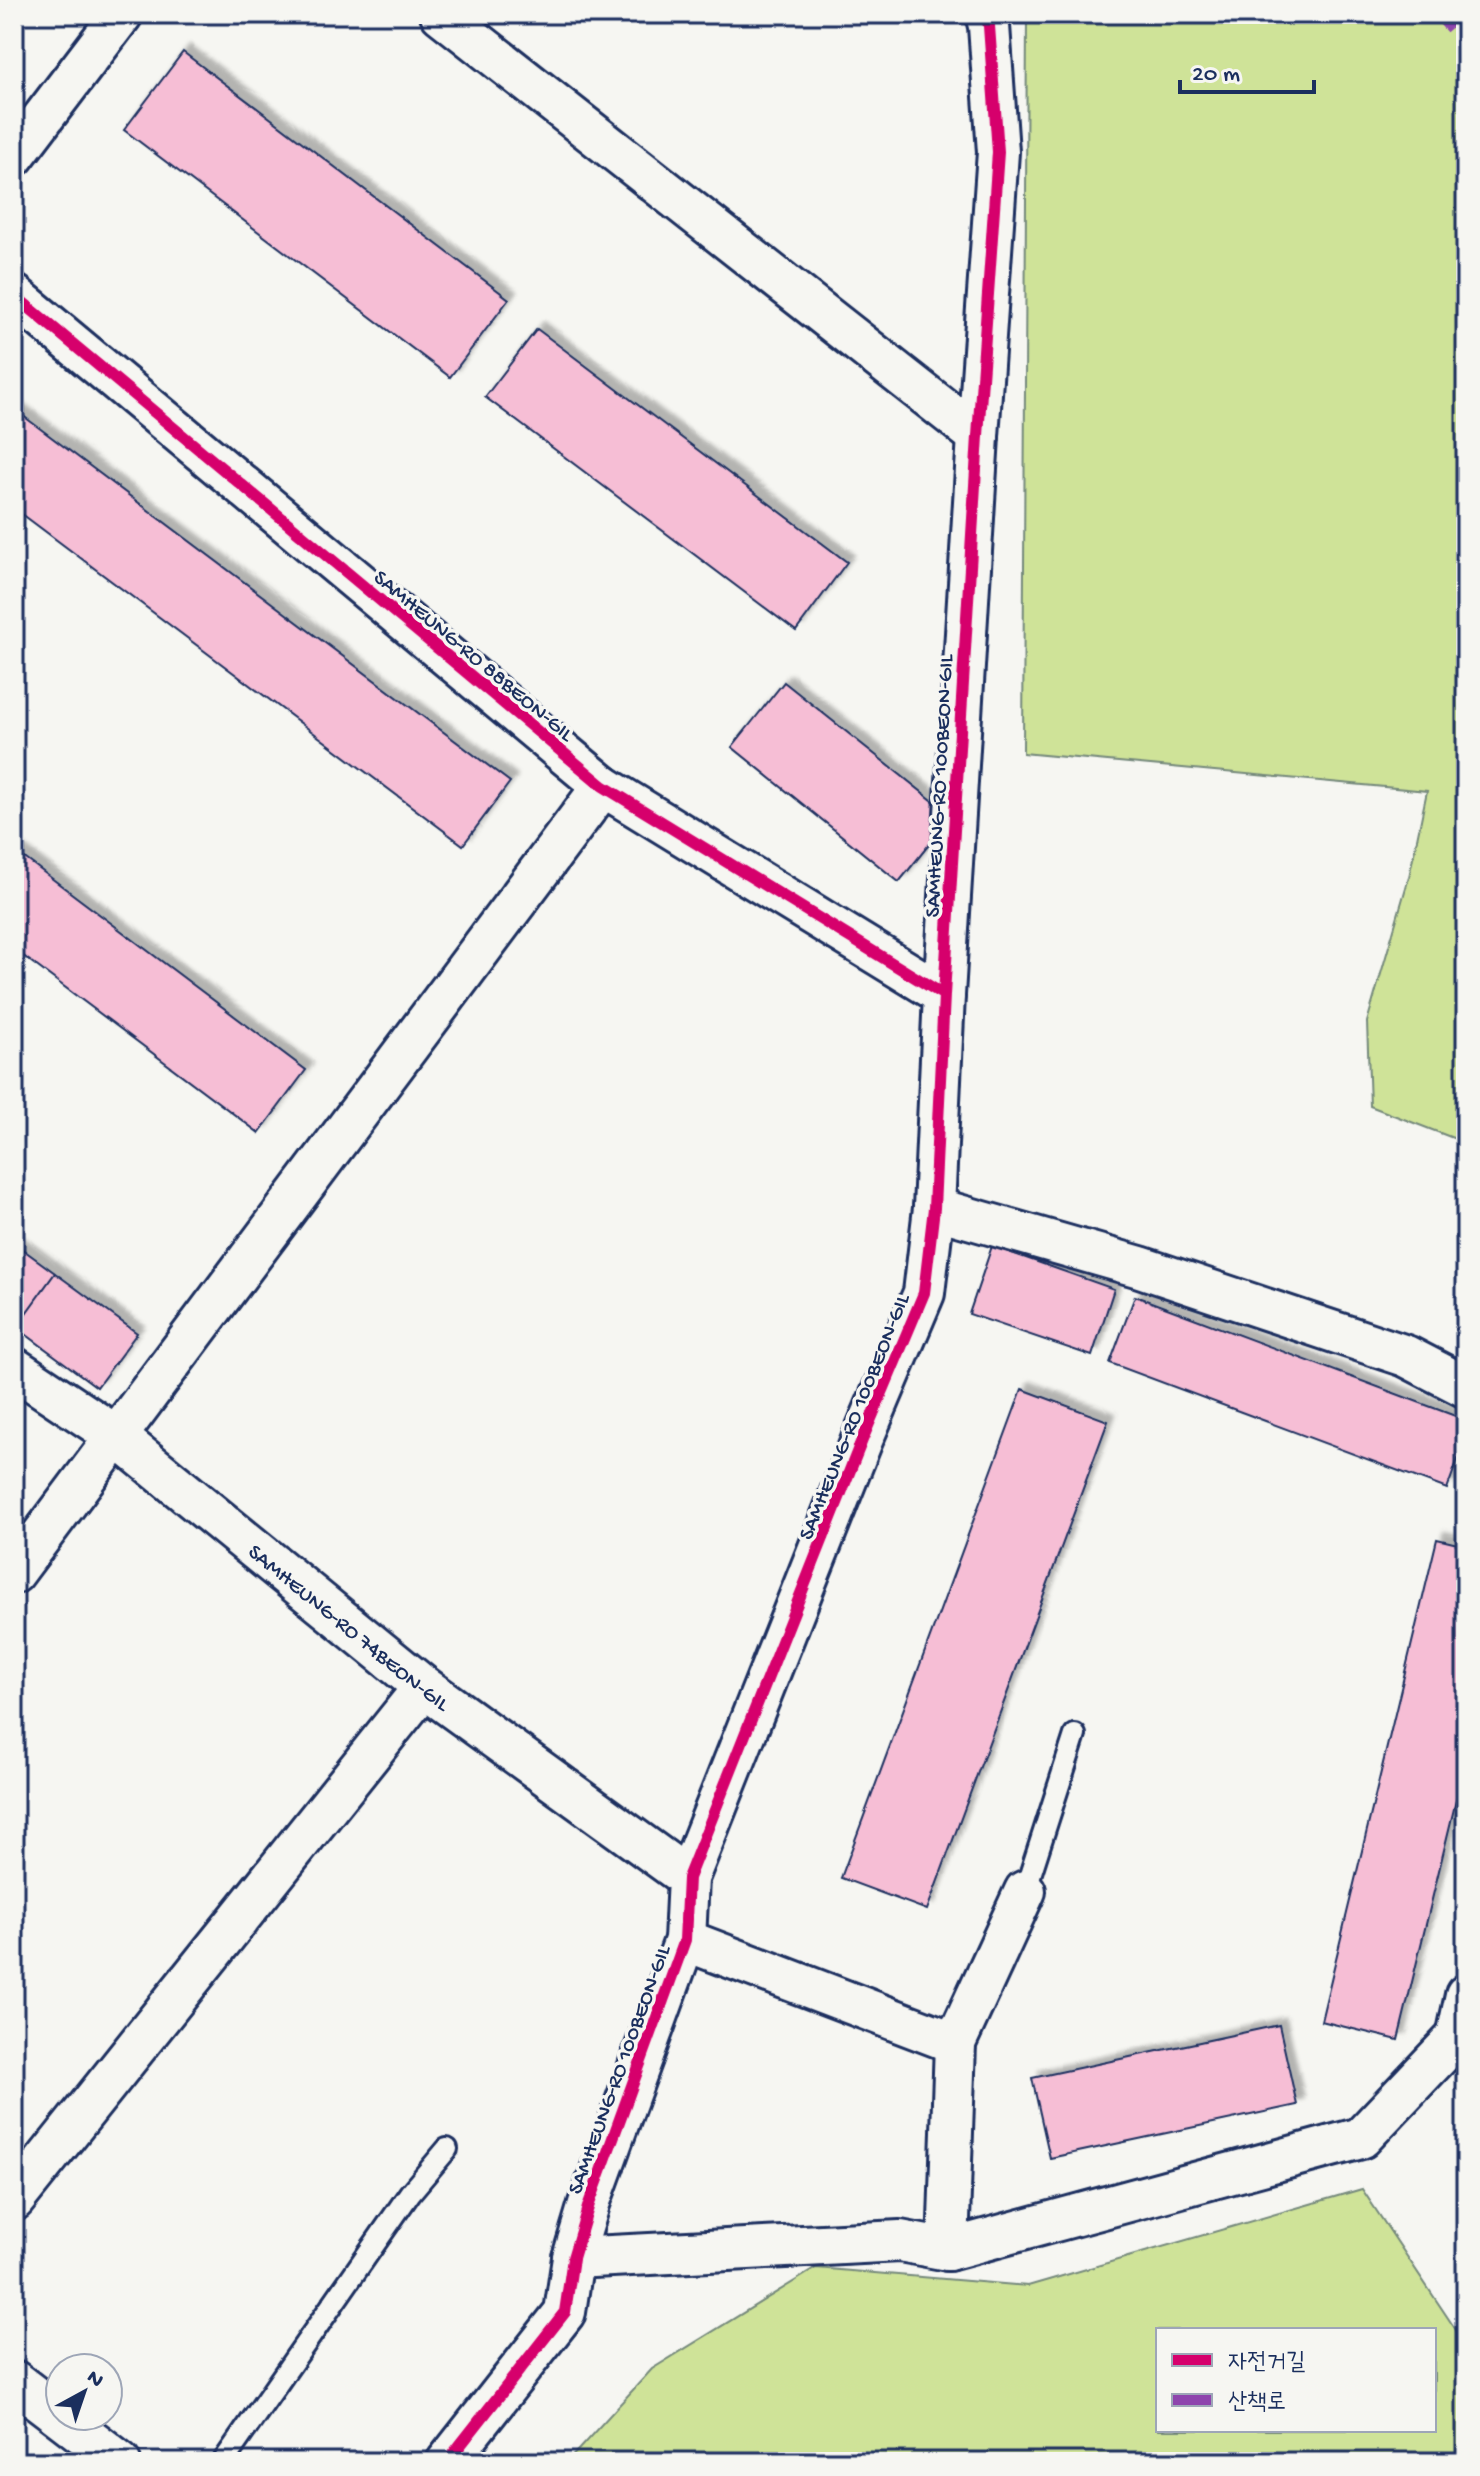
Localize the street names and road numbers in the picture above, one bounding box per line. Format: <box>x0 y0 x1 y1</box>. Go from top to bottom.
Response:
street label: SAMHEUNG-RO 88BEON-GIL <box>367 566 579 749</box>
street label: SAMHEUNG-RO 100BEON-GIL <box>921 653 961 918</box>
street label: SAMHEUNG-RO 100BEON-GIL <box>794 1290 917 1544</box>
street label: SAMHEUNG-RO 74BEON-GIL <box>242 1540 454 1719</box>
street label: SAMHEUNG-RO 100BEON-GIL <box>564 1941 678 2198</box>

